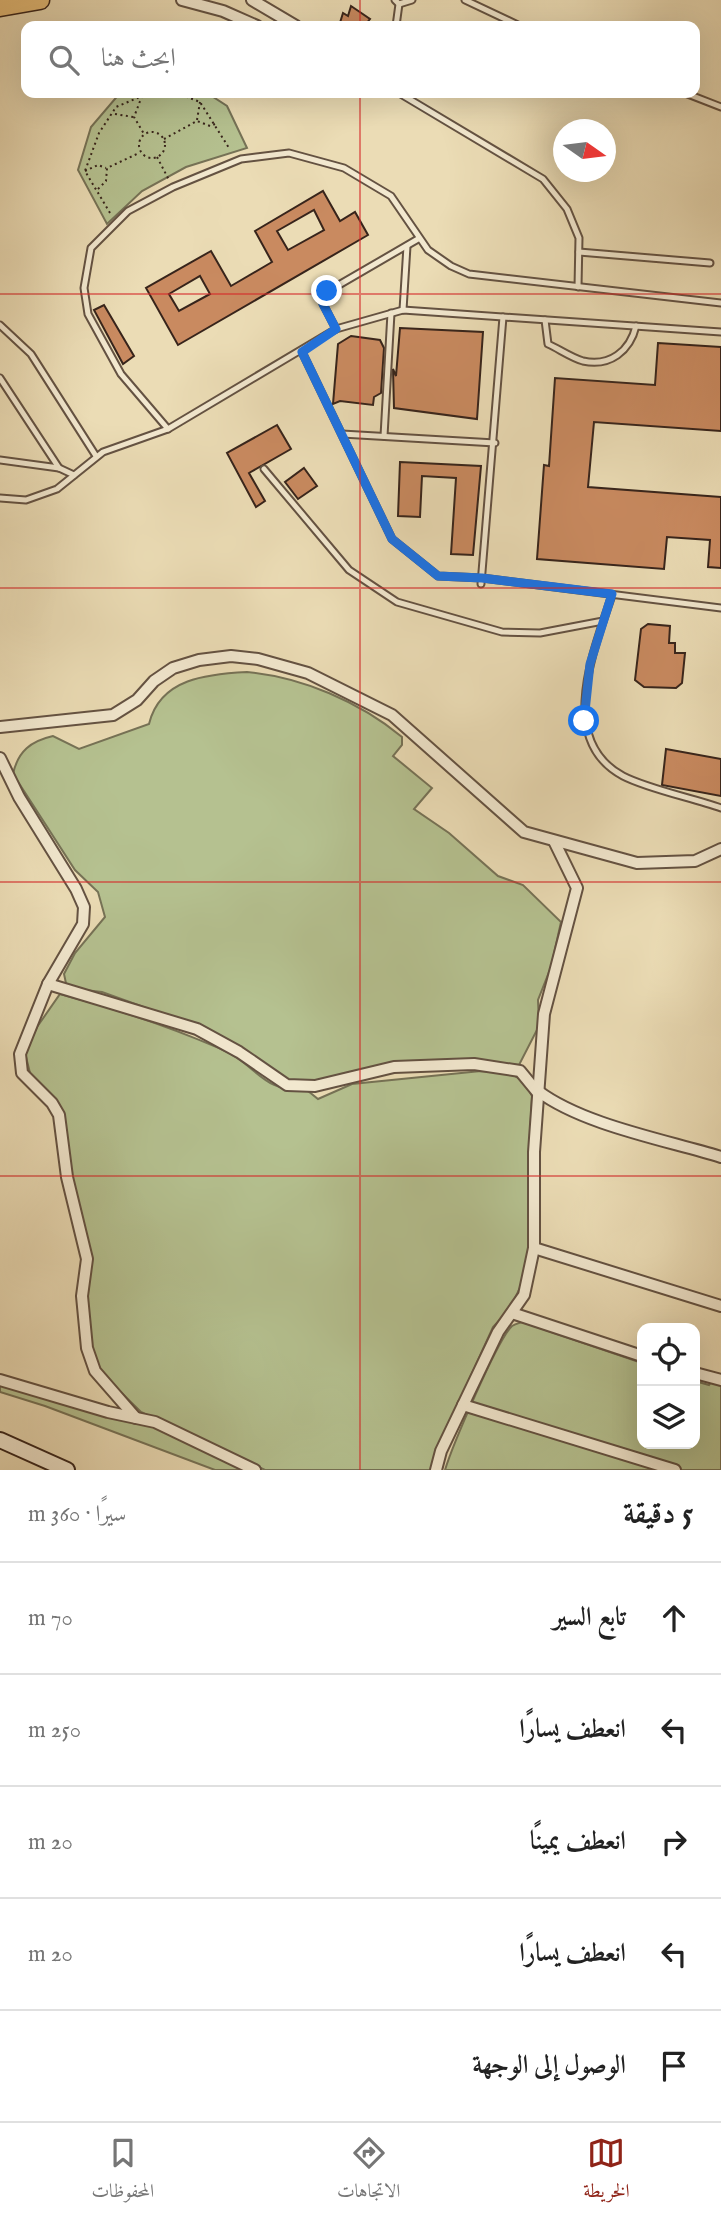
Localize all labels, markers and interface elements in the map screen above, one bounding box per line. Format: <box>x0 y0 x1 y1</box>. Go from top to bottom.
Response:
search box <box>21 21 700 98</box>
icon: search <box>45 41 83 79</box>
text: ابحث هنا <box>101 42 176 75</box>
north arrow <box>553 119 616 182</box>
route end <box>311 275 342 306</box>
route start <box>568 705 599 736</box>
map controls <box>637 1323 700 1449</box>
button: locate <box>637 1323 700 1386</box>
button: layers <box>637 1386 700 1449</box>
text: 5 دقيقة <box>623 1496 693 1534</box>
text: سيرًا · 360 m <box>28 1500 126 1529</box>
icon: ahead <box>655 1599 693 1637</box>
text: تابع السير <box>552 1601 626 1634</box>
text: 70 m <box>28 1604 73 1633</box>
icon: left <box>655 1711 693 1749</box>
text: انعطف يسارًا <box>519 1713 626 1746</box>
text: 250 m <box>28 1716 81 1745</box>
icon: right <box>655 1823 693 1861</box>
text: انعطف يمينًا <box>530 1825 626 1858</box>
text: 20 m <box>28 1828 73 1857</box>
icon: left <box>655 1935 693 1973</box>
text: انعطف يسارًا <box>519 1937 626 1970</box>
text: 20 m <box>28 1940 73 1969</box>
icon: arrive <box>655 2047 693 2085</box>
text: الوصول إلى الوجهة <box>472 2049 626 2082</box>
tab: المحفوظات <box>91 2134 154 2209</box>
tab: الاتجاهات <box>337 2134 400 2209</box>
tab: الخريطة <box>583 2134 630 2209</box>

